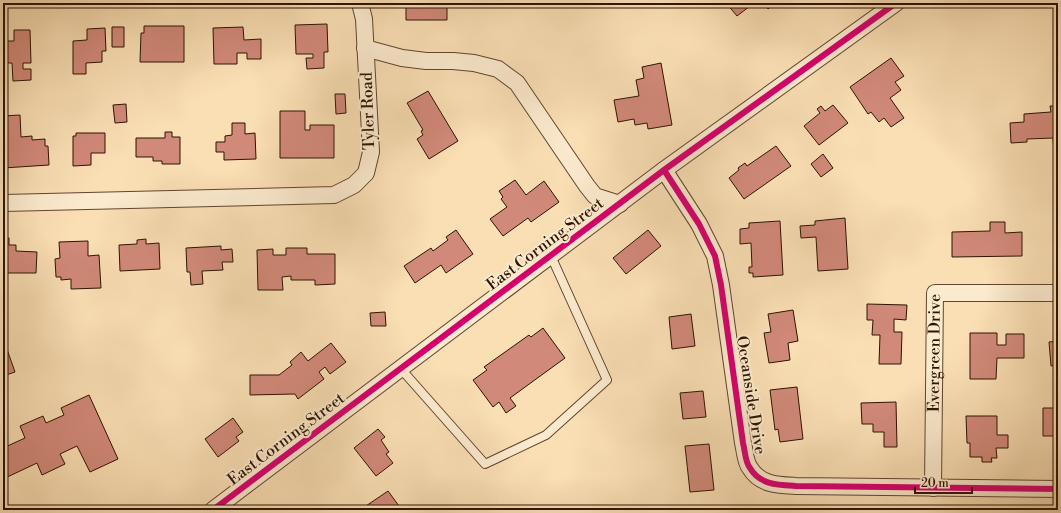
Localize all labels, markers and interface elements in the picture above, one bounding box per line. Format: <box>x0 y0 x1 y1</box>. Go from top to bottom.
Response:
street label: Tyler Road <box>357 72 379 150</box>
street label: East Corning Street <box>482 193 608 295</box>
street label: Evergreen Drive <box>924 294 945 412</box>
street label: Oceanside Drive <box>732 334 770 456</box>
street label: East Corning Street <box>223 388 349 490</box>
scale bar <box>915 469 972 495</box>
text: 20 m <box>921 476 949 491</box>

